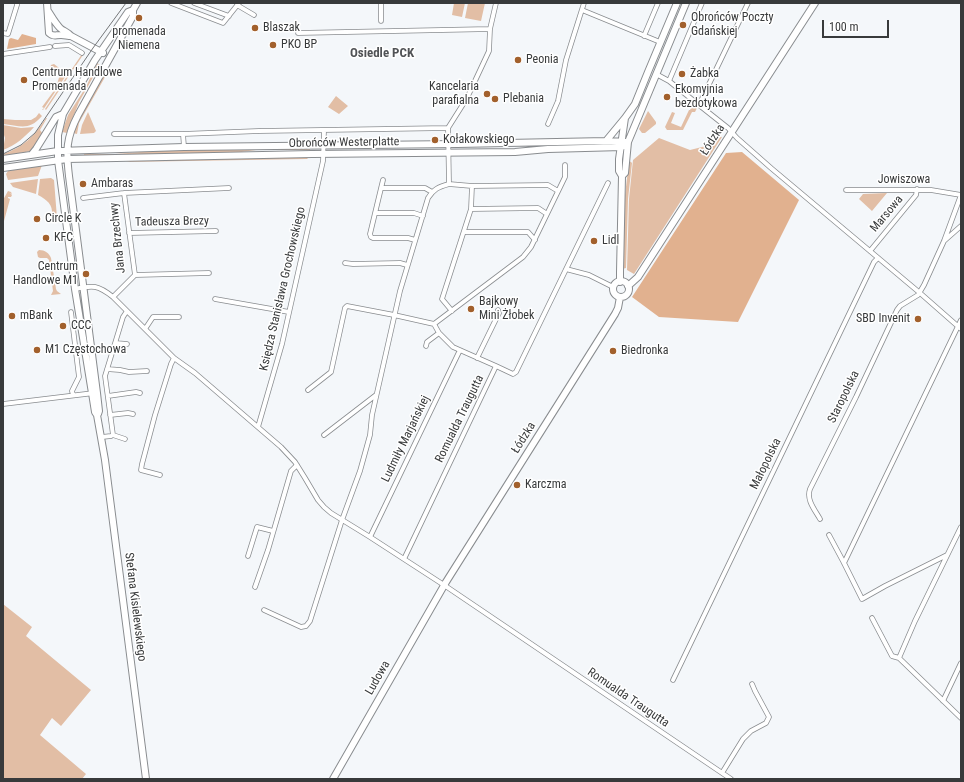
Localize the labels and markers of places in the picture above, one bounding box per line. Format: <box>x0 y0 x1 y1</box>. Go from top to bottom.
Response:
place label: Obrońców Poczty Gdańskiej <box>691 11 774 39</box>
marker: promenada Niemena <box>134 13 144 23</box>
marker: Obrońców Poczty Gdańskiej <box>678 20 688 30</box>
place label: Blaszak <box>263 21 300 35</box>
marker: Blaszak <box>250 23 260 33</box>
place label: promenada Niemena <box>112 25 166 53</box>
place label: PKO BP <box>281 38 317 52</box>
marker: PKO BP <box>268 40 278 50</box>
place label: Peonia <box>526 53 559 67</box>
marker: Peonia <box>513 55 523 65</box>
place label: Centrum Handlowe Promenada <box>32 66 122 94</box>
place label: Żabka <box>690 67 719 81</box>
marker: Żabka <box>677 69 687 79</box>
marker: Centrum Handlowe Promenada <box>19 75 29 85</box>
place label: Kancelaria parafialna <box>429 80 479 108</box>
place label: Ekomyjnia bezdotykowa <box>675 83 737 111</box>
marker: Kancelaria parafialna <box>482 89 492 99</box>
place label: Plebania <box>503 92 544 106</box>
marker: Ekomyjnia bezdotykowa <box>662 92 672 102</box>
marker: Plebania <box>490 94 500 104</box>
place label: Kołakowskiego <box>443 133 515 147</box>
marker: Kołakowskiego <box>430 135 440 145</box>
place label: Ambaras <box>91 177 133 191</box>
marker: Ambaras <box>78 179 88 189</box>
place label: Circle K <box>45 212 81 226</box>
marker: Circle K <box>32 214 42 224</box>
place label: KFC <box>54 231 73 245</box>
marker: KFC <box>41 233 51 243</box>
place label: Lidl <box>602 234 619 248</box>
marker: Lidl <box>589 236 599 246</box>
place label: Centrum Handlowe M1 <box>13 260 78 288</box>
marker: Centrum Handlowe M1 <box>81 269 91 279</box>
place label: Bajkowy Mini Żłobek <box>479 295 534 323</box>
marker: Bajkowy Mini Żłobek <box>466 304 476 314</box>
place label: mBank <box>20 309 53 323</box>
marker: mBank <box>7 311 17 321</box>
place label: SBD Invenit <box>856 312 910 326</box>
marker: SBD Invenit <box>913 314 923 324</box>
place label: CCC <box>71 319 91 333</box>
marker: CCC <box>58 321 68 331</box>
place label: M1 Częstochowa <box>45 343 126 357</box>
place label: Biedronka <box>621 344 668 358</box>
marker: M1 Częstochowa <box>32 345 42 355</box>
marker: Biedronka <box>608 346 618 356</box>
place label: Karczma <box>525 478 566 492</box>
marker: Karczma <box>512 480 522 490</box>

